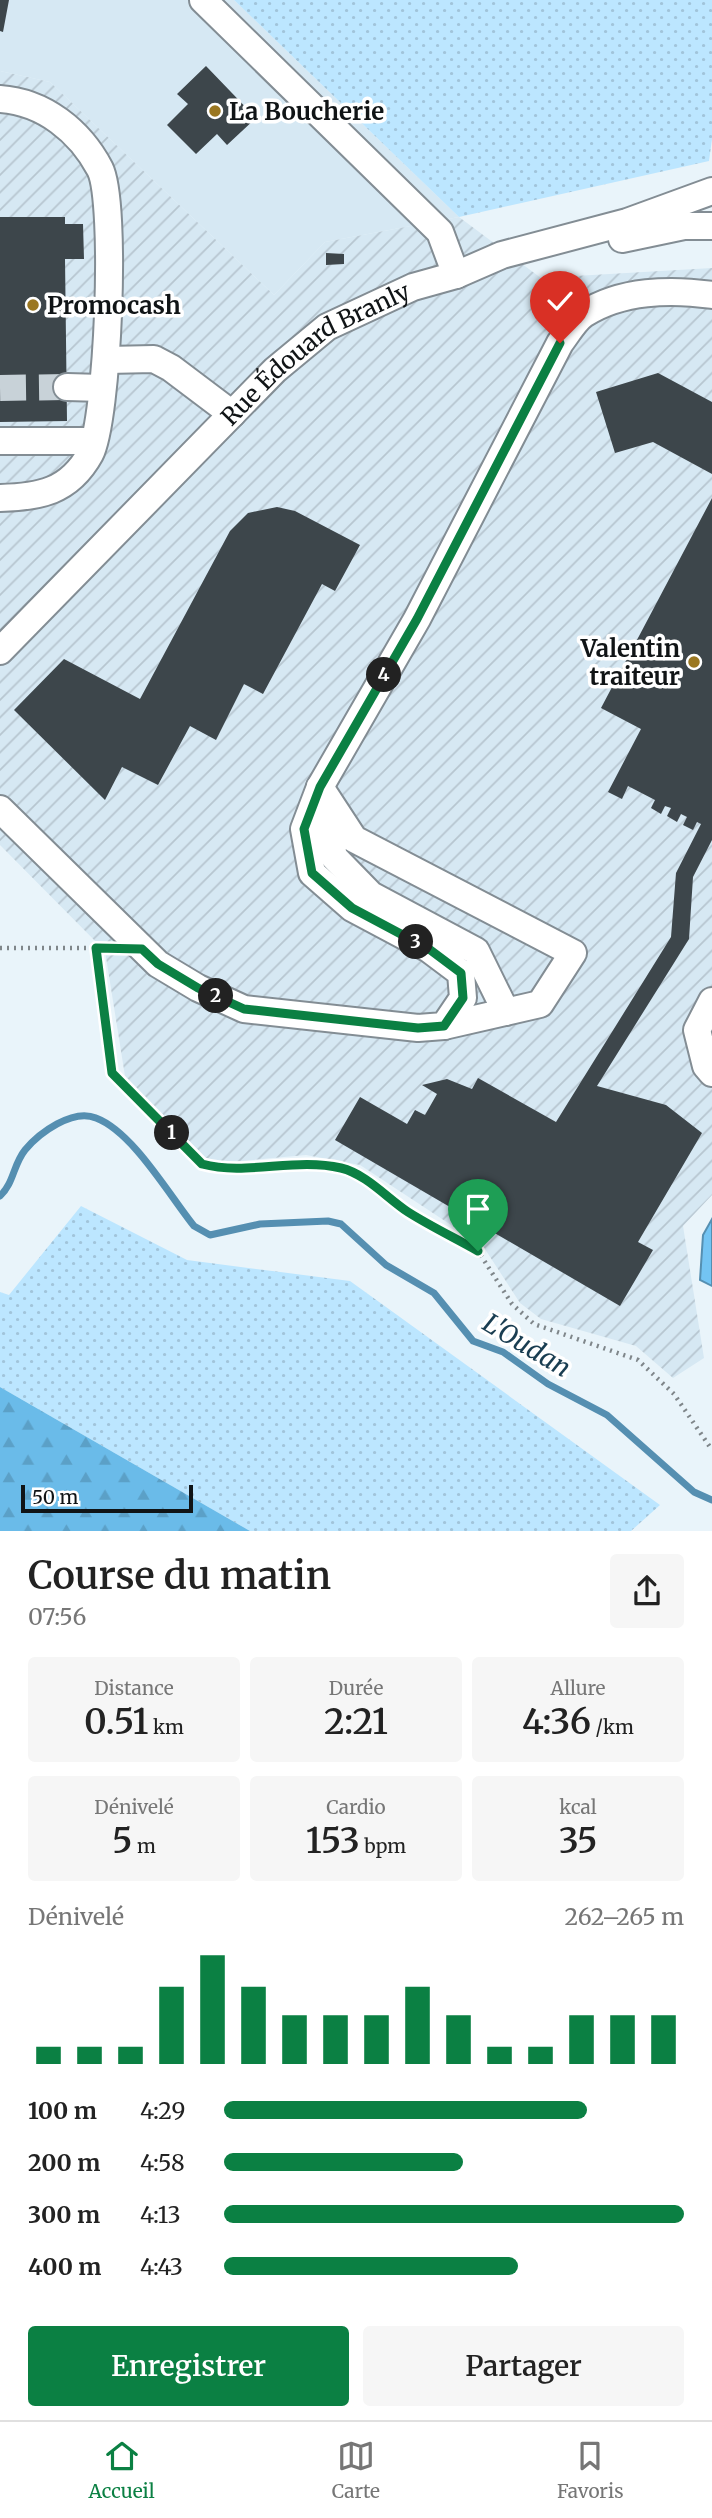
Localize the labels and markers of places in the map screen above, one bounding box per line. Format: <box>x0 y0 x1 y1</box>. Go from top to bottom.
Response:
place label: La Boucherie <box>229 96 384 127</box>
marker: La Boucherie <box>207 103 223 119</box>
pin <box>530 271 590 343</box>
place label: Promocash <box>47 290 181 321</box>
marker: Promocash <box>25 297 41 313</box>
place label: Valentin traiteur <box>580 633 680 692</box>
marker: Valentin traiteur <box>686 654 702 670</box>
pin: 4 <box>366 658 402 692</box>
pin: 3 <box>398 925 434 960</box>
pin: 2 <box>198 978 234 1014</box>
pin: 1 <box>154 1116 190 1150</box>
pin <box>448 1179 508 1251</box>

